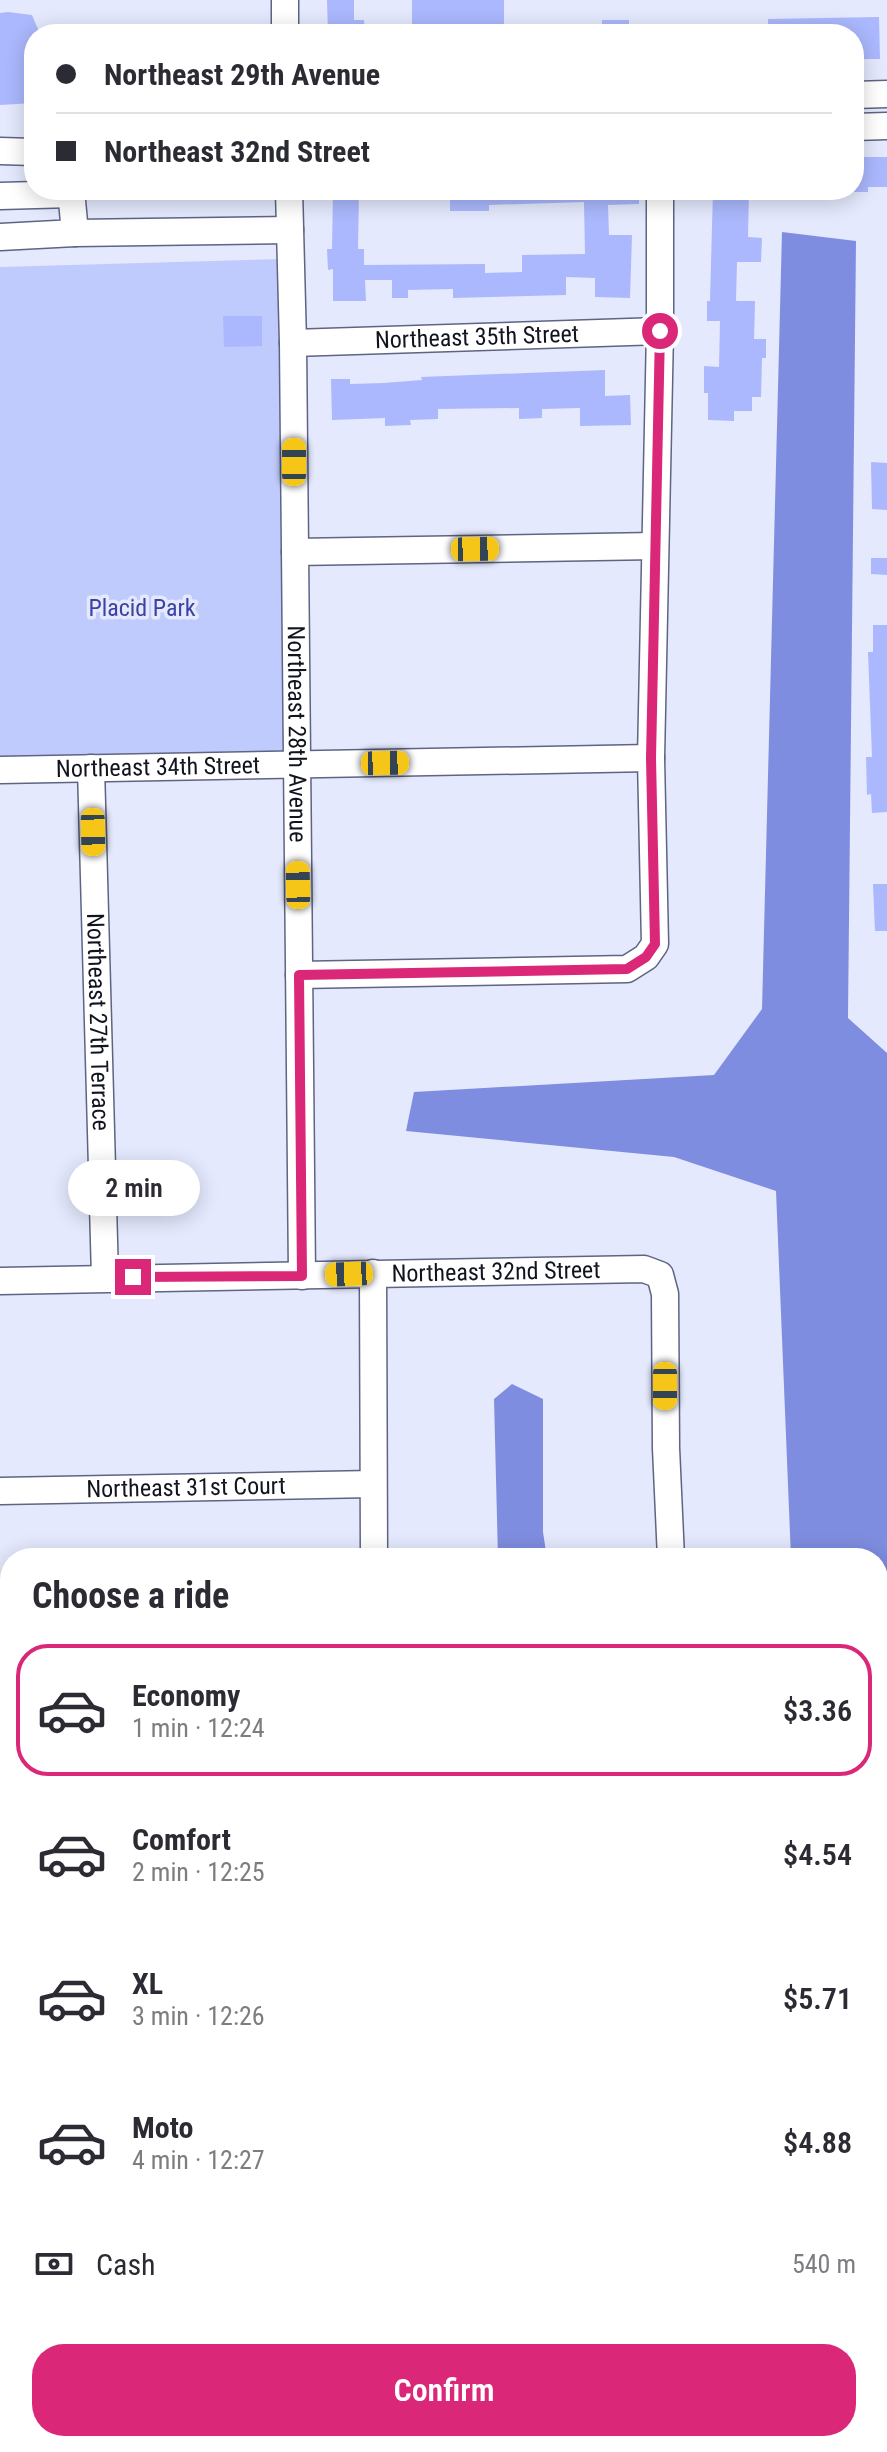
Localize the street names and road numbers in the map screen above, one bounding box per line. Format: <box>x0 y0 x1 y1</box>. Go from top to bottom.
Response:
street label: Northeast 35th Street <box>374 320 579 354</box>
street label: Northeast 28th Avenue <box>282 625 312 843</box>
street label: Northeast 34th Street <box>56 751 260 783</box>
street label: Northeast 27th Terrace <box>81 913 115 1131</box>
street label: Northeast 32nd Street <box>391 1256 601 1288</box>
street label: Northeast 31st Court <box>86 1472 286 1503</box>

